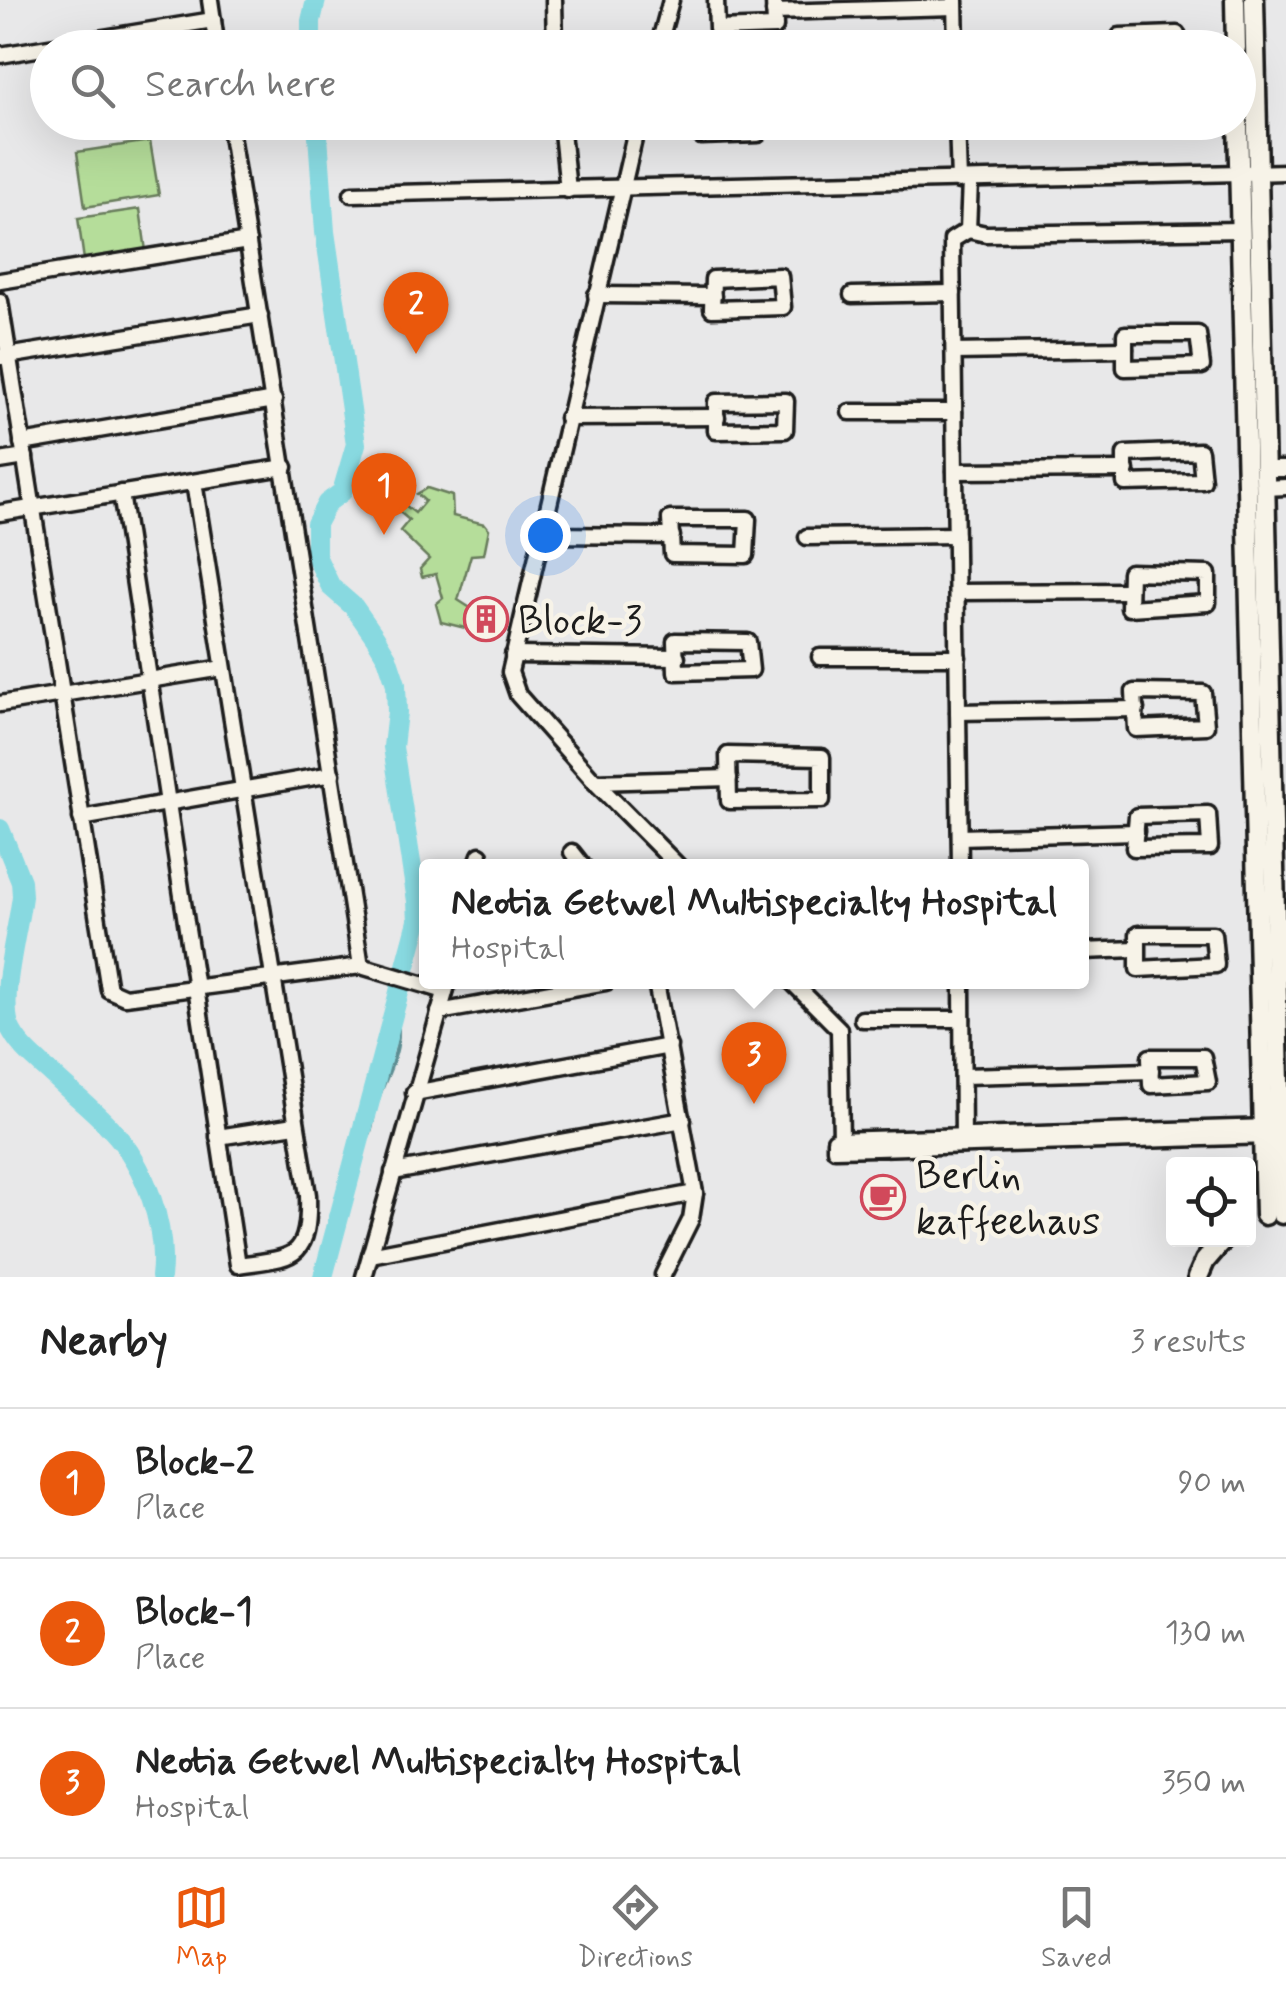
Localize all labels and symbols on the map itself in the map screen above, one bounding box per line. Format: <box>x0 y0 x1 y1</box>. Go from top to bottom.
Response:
pin: 2 <box>384 272 448 354</box>
pin: 1 <box>352 452 416 535</box>
your location <box>520 510 571 561</box>
building icon: Block-3 <box>463 596 509 642</box>
place label: Block-3 <box>518 596 642 648</box>
pin: 3 <box>722 1022 786 1104</box>
place label: Berlin kaffeehaus <box>916 1151 1100 1249</box>
cafe icon: Berlin kaffeehaus <box>860 1174 906 1220</box>

